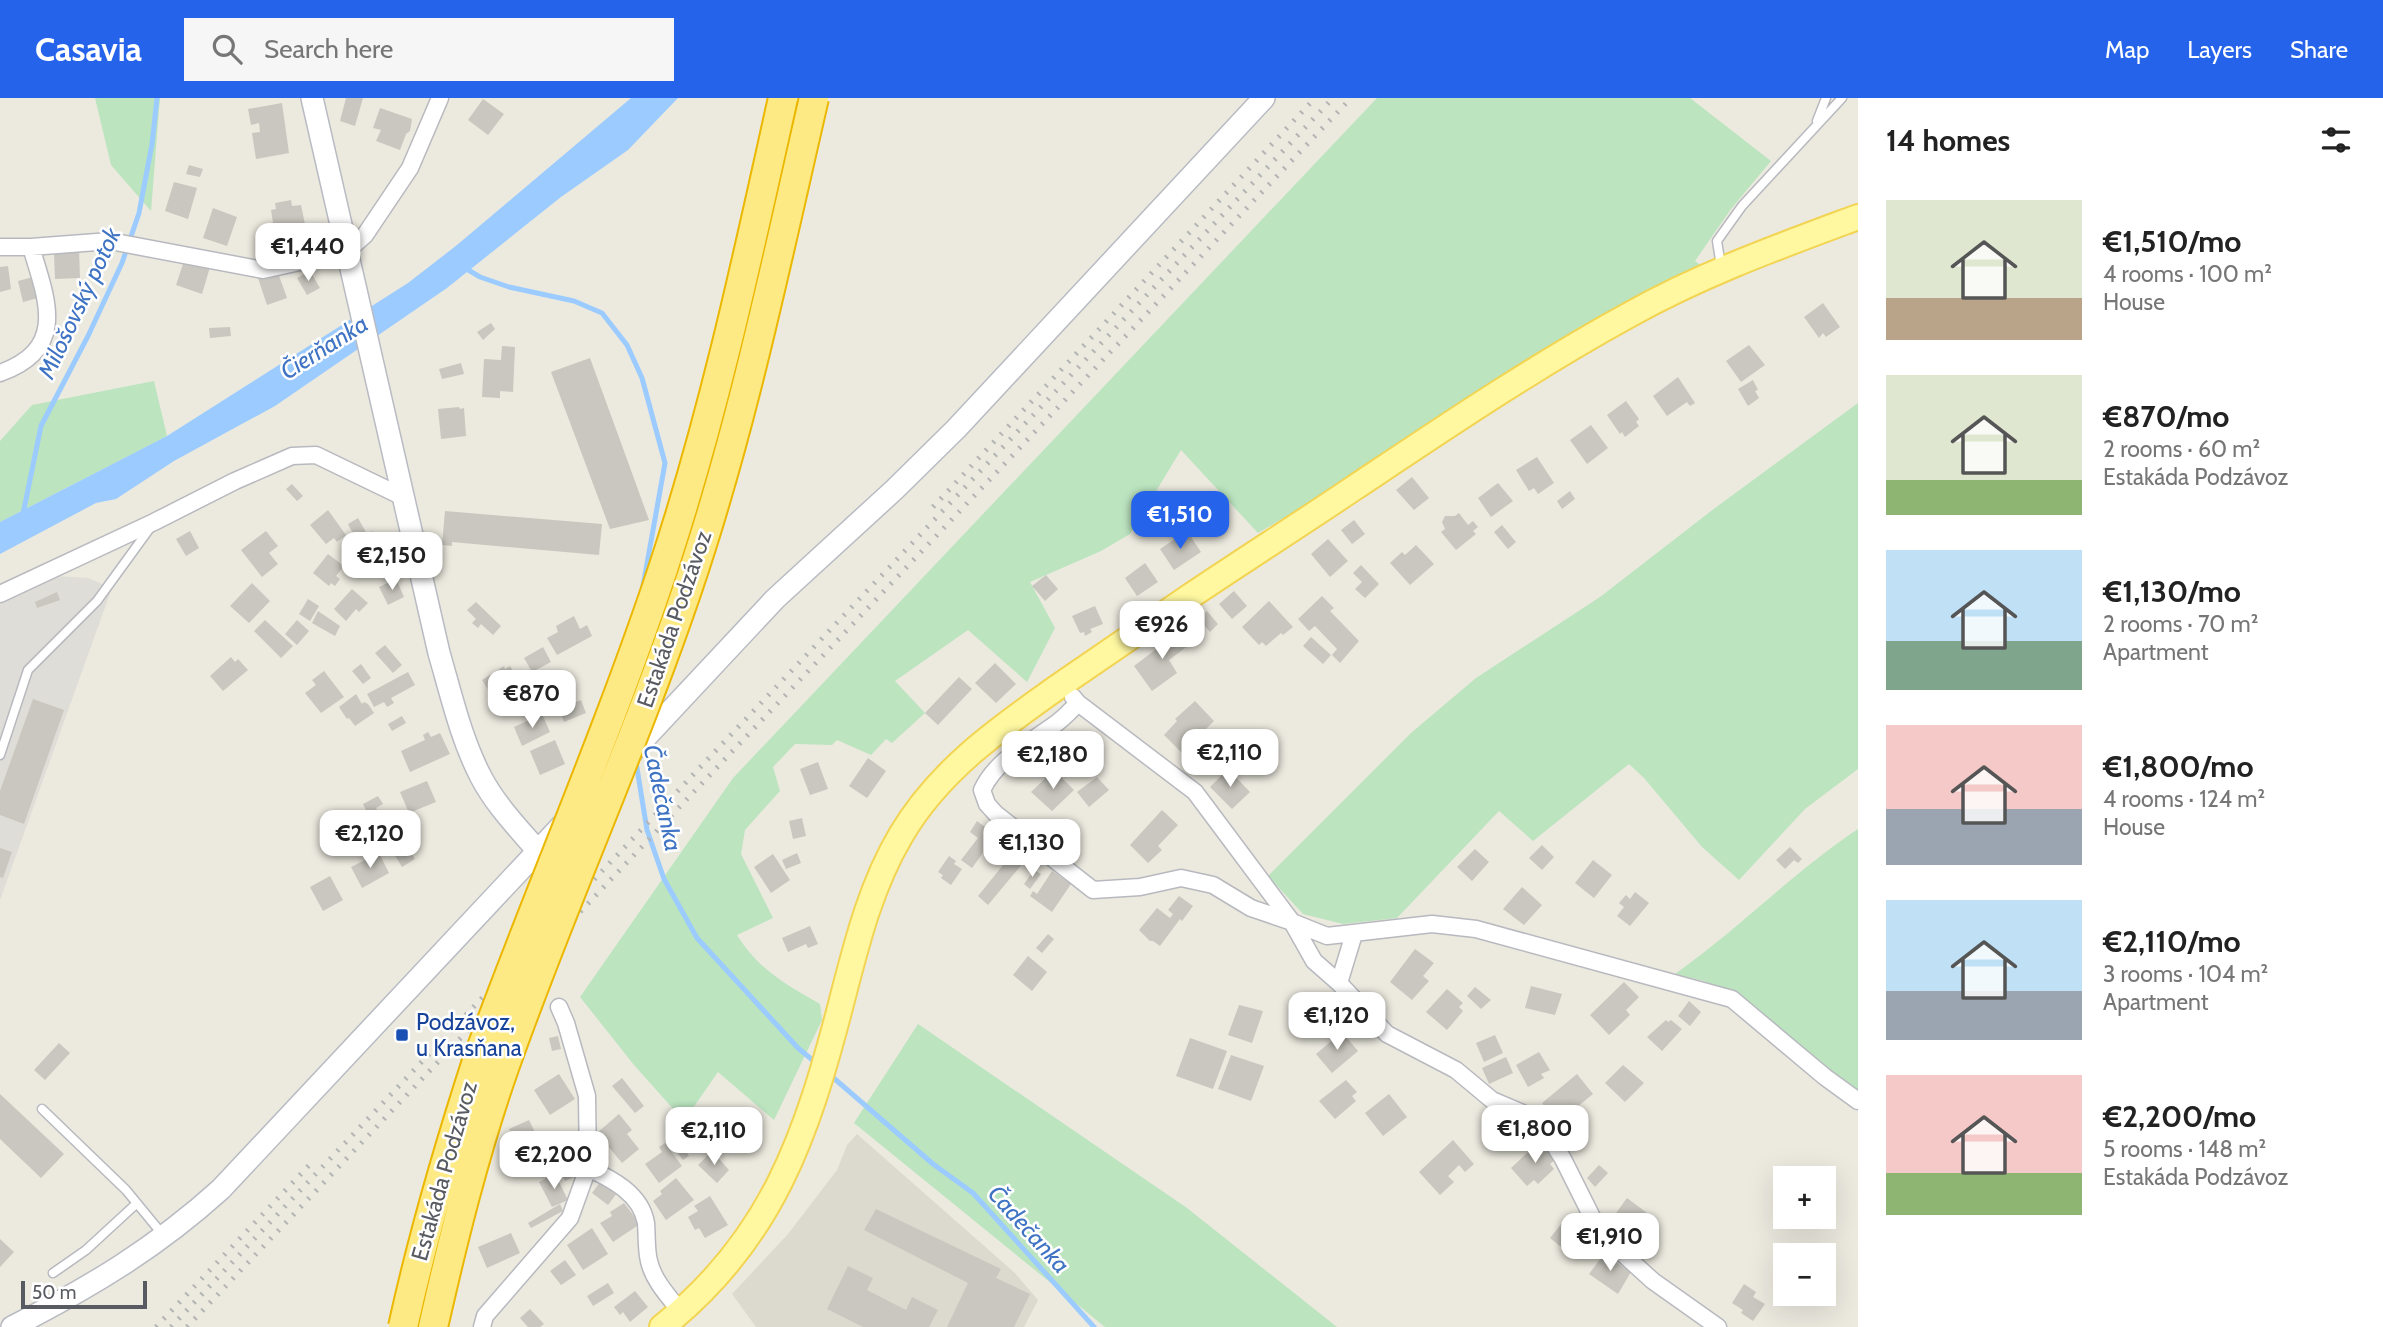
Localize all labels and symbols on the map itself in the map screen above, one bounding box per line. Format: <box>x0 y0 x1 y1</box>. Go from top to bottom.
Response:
water label: Milošovský potok <box>31 222 127 384</box>
pin: €1,440 <box>251 223 365 283</box>
water label: Čierňanka <box>275 309 373 385</box>
pin: €1,510 <box>1123 491 1237 551</box>
street label: Estakáda Podzávoz <box>631 527 717 711</box>
pin: €2,150 <box>335 532 449 592</box>
pin: €926 <box>1121 602 1203 661</box>
pin: €870 <box>491 670 573 730</box>
pin: €2,110 <box>1173 730 1287 789</box>
pin: €2,180 <box>996 732 1110 791</box>
water label: Čadečanka <box>638 742 688 854</box>
pin: €2,120 <box>313 810 427 870</box>
pin: €1,130 <box>975 820 1089 879</box>
pin: €1,120 <box>1280 992 1394 1052</box>
place label: Podzávoz, u Krasňana <box>416 1008 522 1062</box>
marker: Podzávoz, u Krasňana <box>394 1027 410 1043</box>
street label: Estakáda Podzávoz <box>405 1078 483 1264</box>
pin: €1,800 <box>1478 1105 1592 1165</box>
pin: €2,110 <box>657 1108 771 1167</box>
pin: €2,200 <box>497 1132 611 1191</box>
water label: Čadečanka <box>982 1179 1076 1279</box>
pin: €1,910 <box>1553 1214 1667 1273</box>
scale bar <box>21 1278 147 1310</box>

